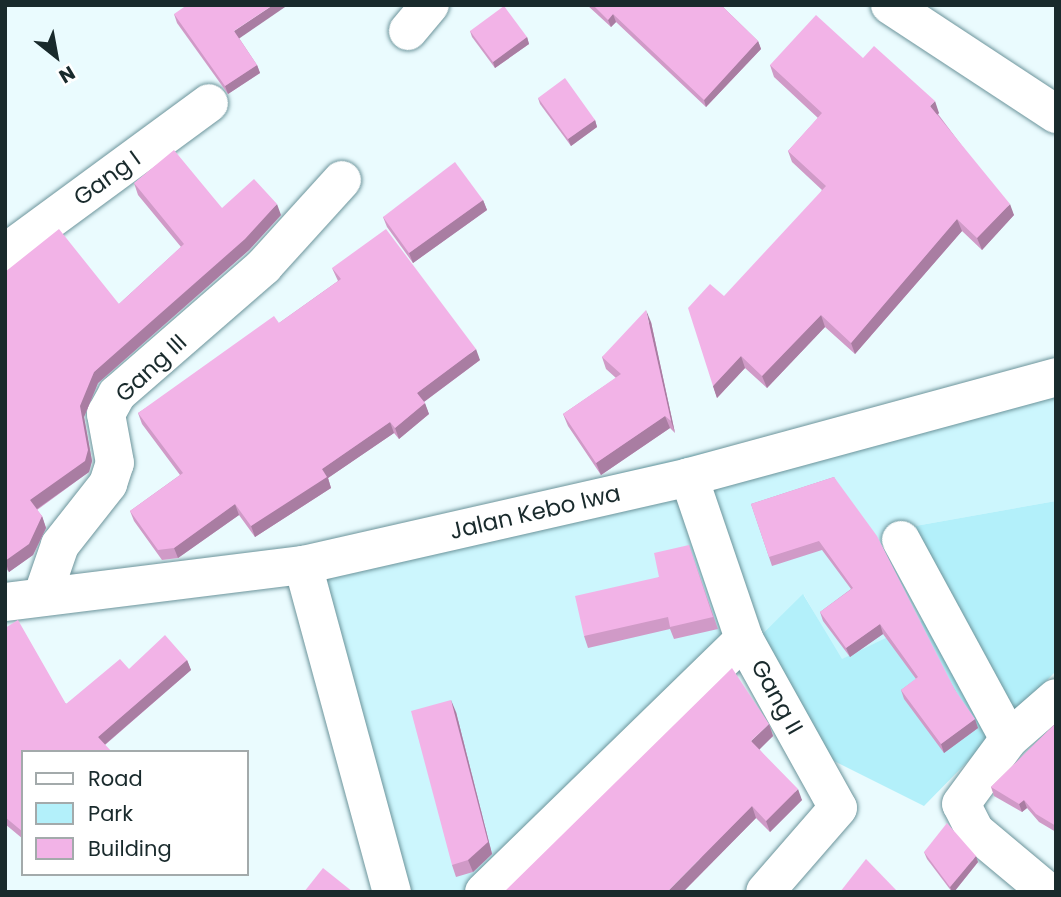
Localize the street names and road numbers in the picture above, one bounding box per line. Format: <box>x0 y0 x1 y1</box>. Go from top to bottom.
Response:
street label: Gang I <box>68 145 146 211</box>
street label: Gang III <box>110 328 192 408</box>
street label: Jalan Kebo Iwa <box>447 479 623 545</box>
street label: Gang II <box>745 655 809 739</box>

